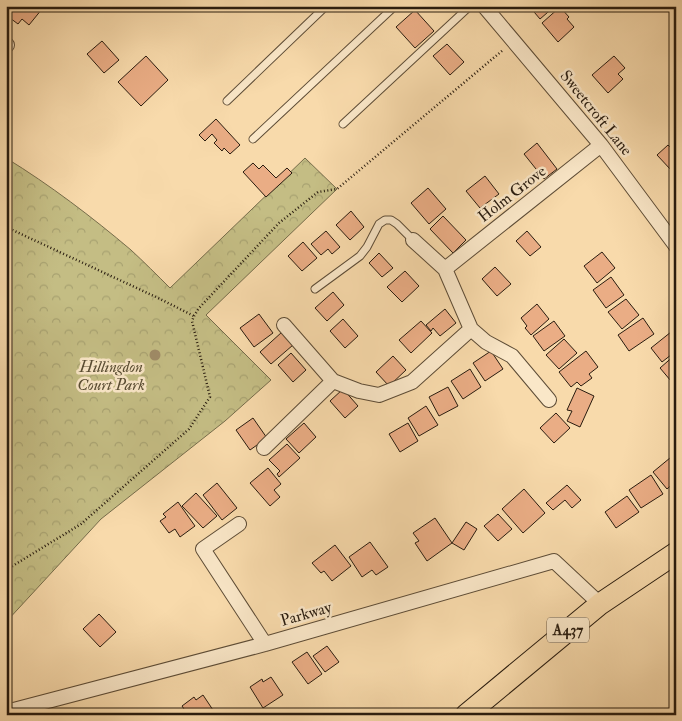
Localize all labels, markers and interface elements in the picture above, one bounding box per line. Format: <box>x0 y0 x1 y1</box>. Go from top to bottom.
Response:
street label: Sweetcroft Lane <box>556 66 637 160</box>
street label: Holm Grove <box>474 161 550 227</box>
park label: Hillingdon Court Park <box>77 357 145 395</box>
street label: Parkway <box>278 597 335 631</box>
road number: A437 <box>547 618 589 642</box>

